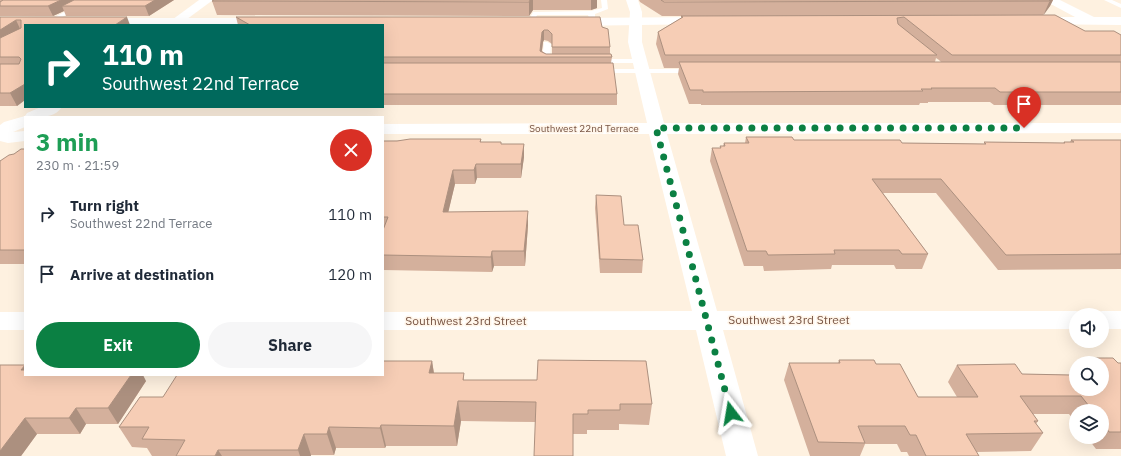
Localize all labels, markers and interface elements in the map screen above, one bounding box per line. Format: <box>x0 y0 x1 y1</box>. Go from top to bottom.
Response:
text: 110 m <box>102 36 184 73</box>
icon: right <box>36 40 88 92</box>
text: Southwest 22nd Terrace <box>102 72 299 95</box>
pin <box>1007 87 1041 128</box>
icon: arrive <box>1013 93 1035 115</box>
street label: Southwest 22nd Terrace <box>529 122 639 135</box>
text: 3 min <box>36 126 99 158</box>
button: close <box>330 129 372 171</box>
text: 230 m · 21:59 <box>36 157 119 174</box>
text: Turn right <box>70 196 139 215</box>
icon: right <box>36 203 58 225</box>
text: 110 m <box>328 205 372 224</box>
text: Southwest 22nd Terrace <box>70 215 212 232</box>
icon: arrive <box>36 263 58 285</box>
text: Arrive at destination <box>70 265 214 284</box>
text: 120 m <box>328 265 372 284</box>
map controls <box>1069 308 1109 444</box>
button: sound <box>1069 308 1109 348</box>
street label: Southwest 23rd Street <box>728 312 850 327</box>
street label: Southwest 23rd Street <box>405 313 527 328</box>
button: Exit <box>36 322 200 368</box>
button: Share <box>208 322 372 368</box>
button: search <box>1069 356 1109 396</box>
position arrow <box>710 392 752 434</box>
button: layers <box>1069 404 1109 444</box>

